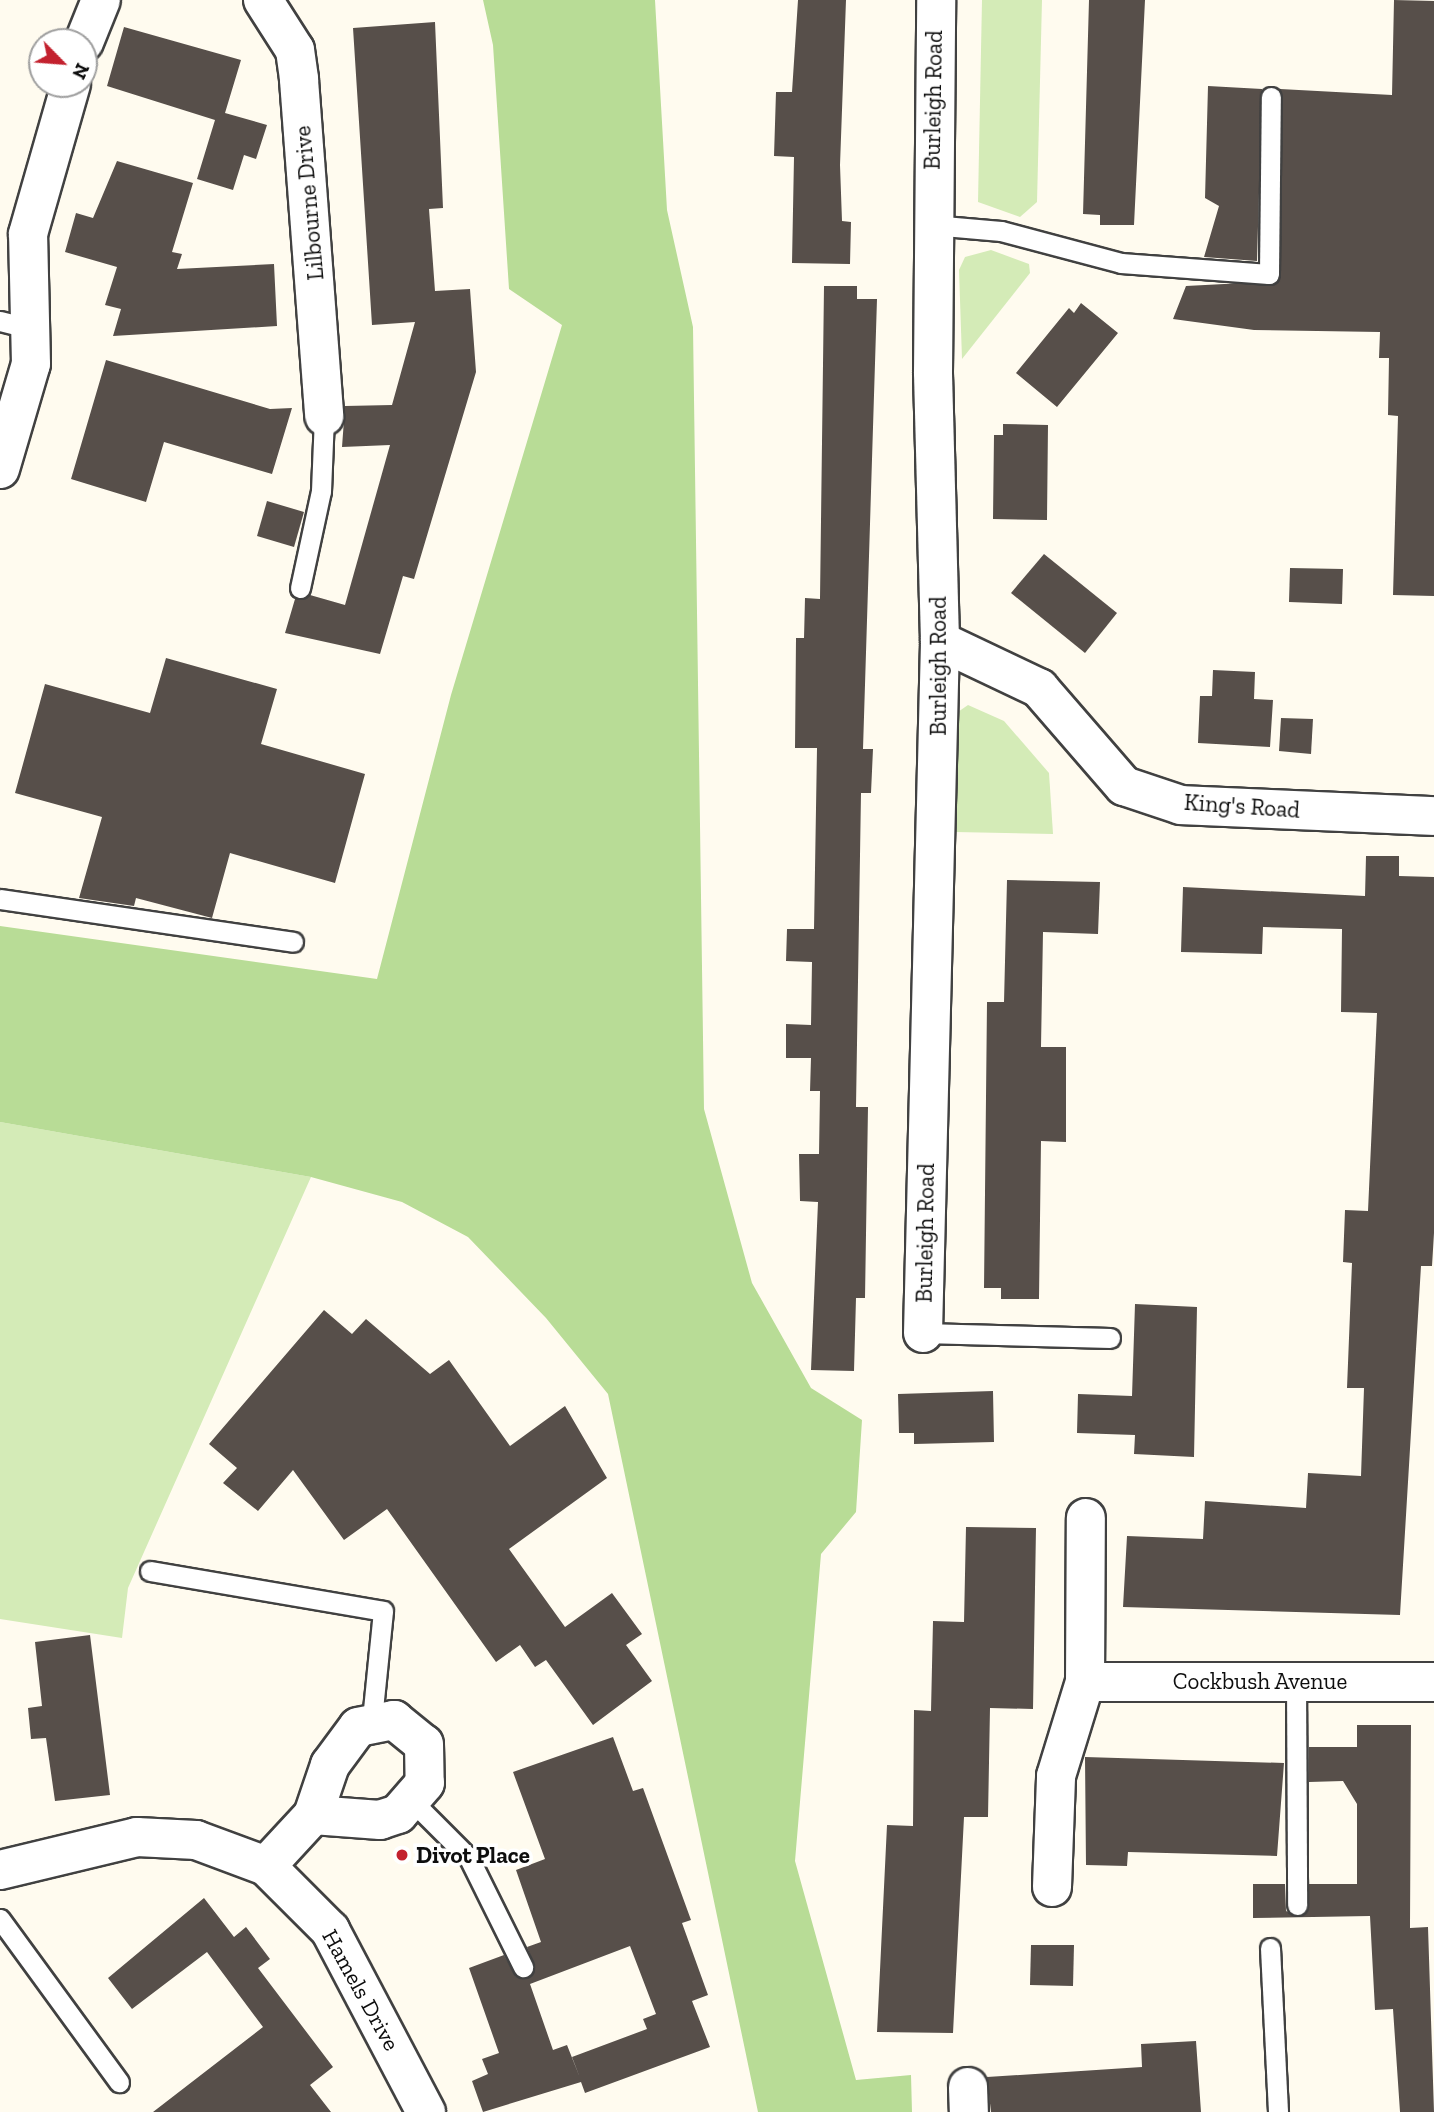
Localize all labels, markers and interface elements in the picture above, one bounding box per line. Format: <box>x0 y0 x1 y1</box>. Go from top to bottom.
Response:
north arrow <box>28 28 98 98</box>
street label: Burleigh Road <box>918 30 948 170</box>
text: N <box>67 60 94 83</box>
street label: Lilbourne Drive <box>288 125 330 281</box>
street label: Burleigh Road <box>924 596 952 736</box>
street label: King's Road <box>1183 788 1301 824</box>
street label: Burleigh Road <box>910 1163 940 1303</box>
street label: Cockbush Avenue <box>1172 1667 1348 1695</box>
place label: Divot Place <box>416 1841 530 1869</box>
marker: Divot Place <box>394 1847 410 1863</box>
street label: Hamels Drive <box>316 1925 406 2055</box>

